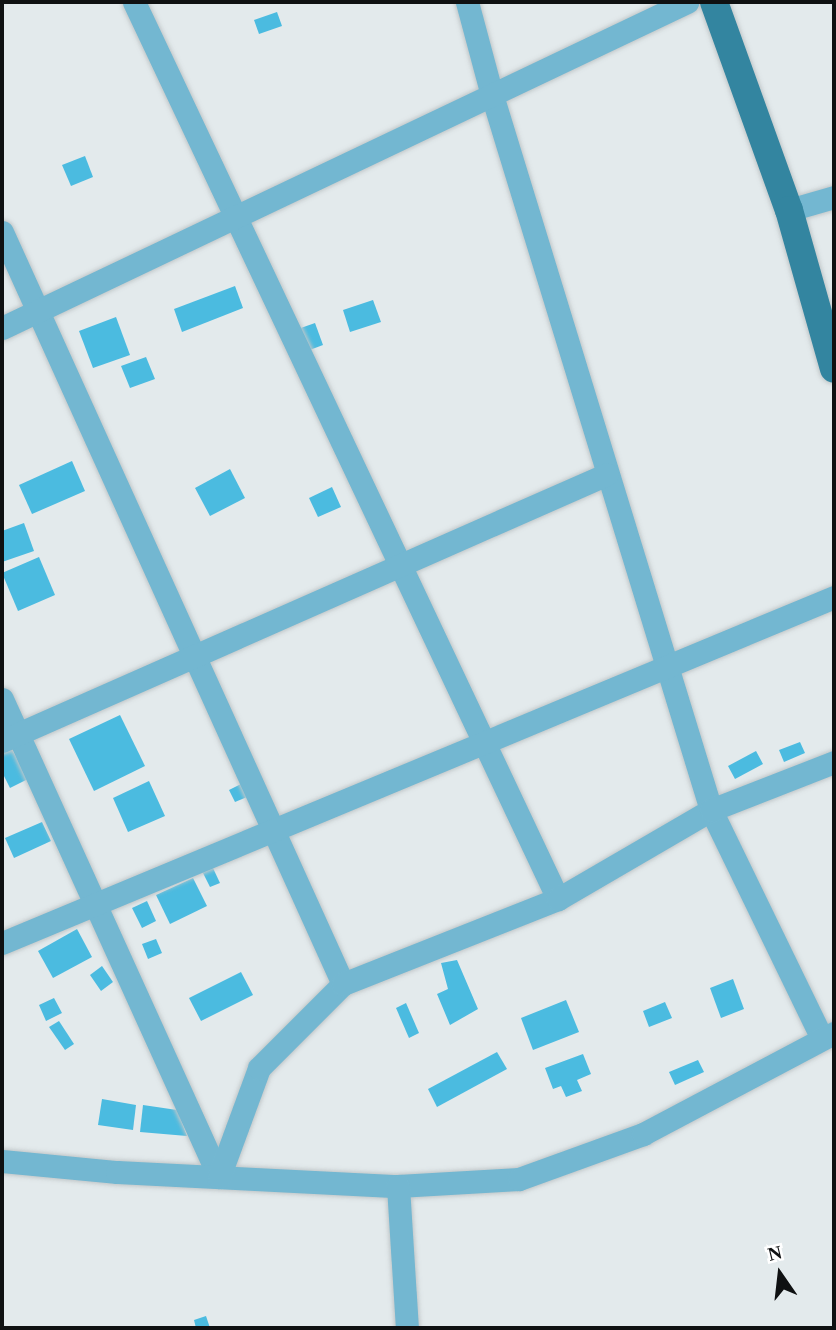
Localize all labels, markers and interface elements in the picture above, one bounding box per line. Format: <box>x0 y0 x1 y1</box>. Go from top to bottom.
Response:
north arrow <box>745 1239 815 1309</box>
text: N <box>766 1241 784 1265</box>

